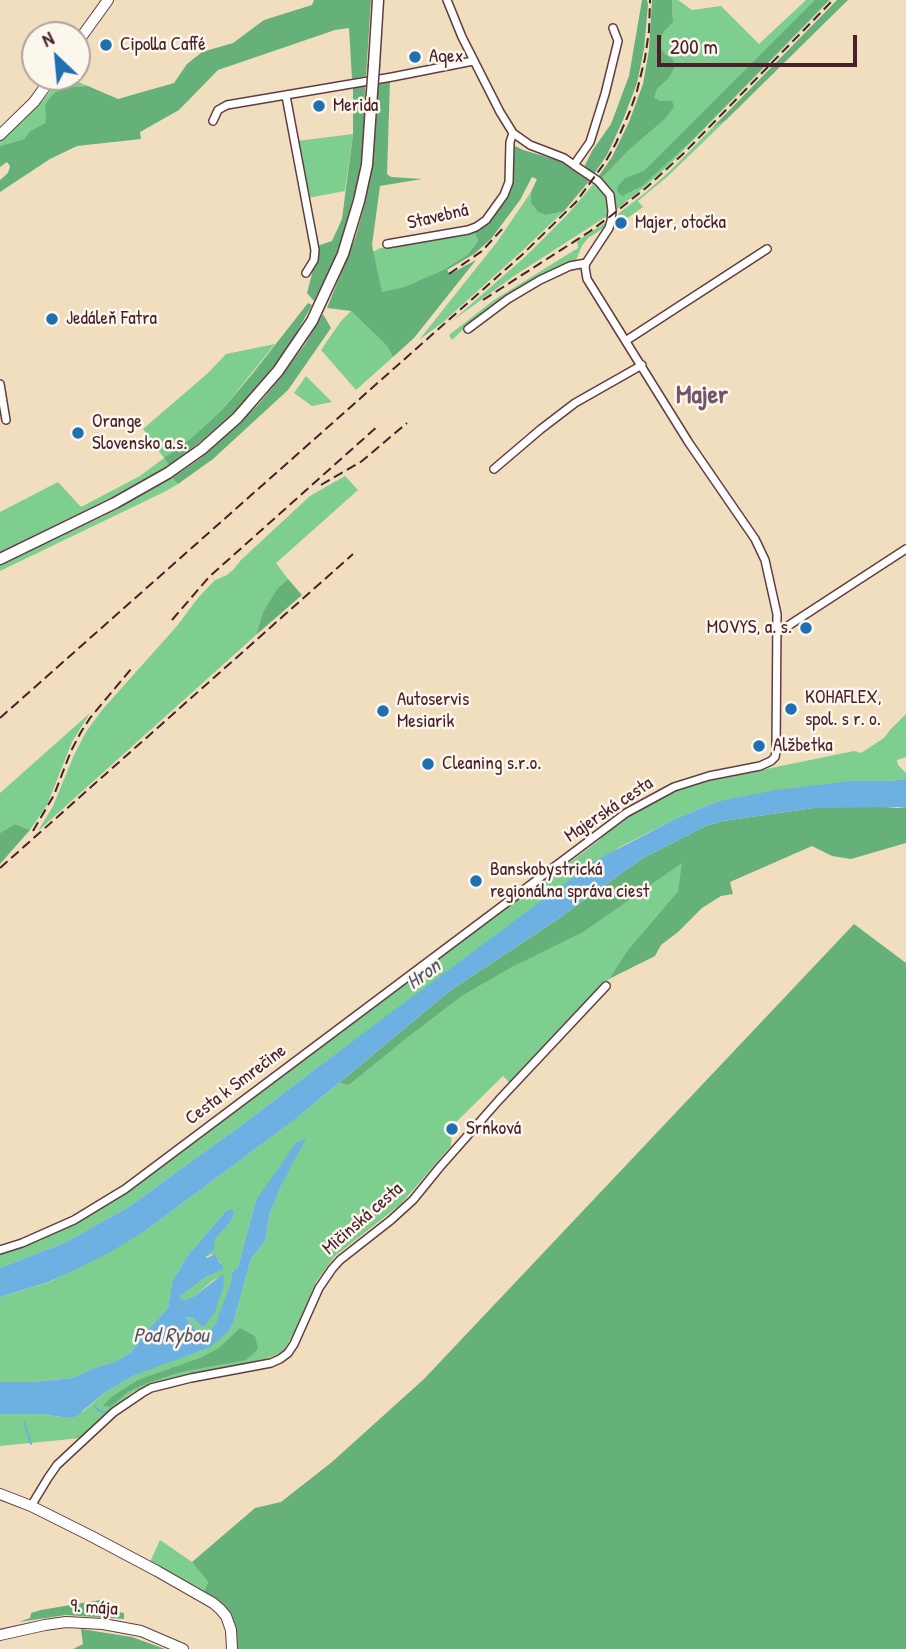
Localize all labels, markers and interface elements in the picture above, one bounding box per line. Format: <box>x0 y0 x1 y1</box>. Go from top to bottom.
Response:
north arrow <box>21 21 91 91</box>
scale bar <box>661 21 860 65</box>
text: N <box>37 25 58 53</box>
text: 200 m <box>670 32 718 61</box>
place label: Cipolla Caffé <box>120 34 206 56</box>
marker: Cipolla Caffé <box>98 37 114 53</box>
place label: Aqex <box>429 46 463 68</box>
marker: Aqex <box>407 49 423 65</box>
place label: Merida <box>333 95 378 117</box>
marker: Merida <box>311 98 327 114</box>
street label: Stavebná <box>405 199 471 235</box>
place label: Majer, otočka <box>635 212 726 234</box>
marker: Majer, otočka <box>613 215 629 231</box>
place label: Jedáleň Fatra <box>66 308 157 330</box>
marker: Jedáleň Fatra <box>44 311 60 327</box>
district label: Majer <box>676 380 728 412</box>
place label: Orange Slovensko a.s. <box>92 411 187 455</box>
marker: Orange Slovensko a.s. <box>70 425 86 441</box>
place label: MOVYS, a. s. <box>707 617 792 639</box>
marker: MOVYS, a. s. <box>798 620 814 636</box>
place label: KOHAFLEX, spol. s r. o. <box>805 687 882 731</box>
place label: Autoservis Mesiarik <box>397 689 469 733</box>
marker: KOHAFLEX, spol. s r. o. <box>783 701 799 717</box>
marker: Autoservis Mesiarik <box>375 703 391 719</box>
place label: Alžbetka <box>773 735 833 757</box>
marker: Alžbetka <box>751 738 767 754</box>
place label: Cleaning s.r.o. <box>442 753 541 775</box>
marker: Cleaning s.r.o. <box>420 756 436 772</box>
street label: Majerská cesta <box>561 772 657 848</box>
place label: Banskobystrická regionálna správa ciest <box>490 859 649 903</box>
marker: Banskobystrická regionálna správa ciest <box>468 873 484 889</box>
water label: Hron <box>402 954 446 996</box>
street label: Cesta k Smrečine <box>181 1040 291 1130</box>
place label: Srnková <box>466 1118 521 1140</box>
marker: Srnková <box>444 1121 460 1137</box>
street label: Mičinská cesta <box>318 1178 408 1260</box>
water label: Pod Rybou <box>133 1323 209 1349</box>
street label: 9. mája <box>69 1595 119 1621</box>

